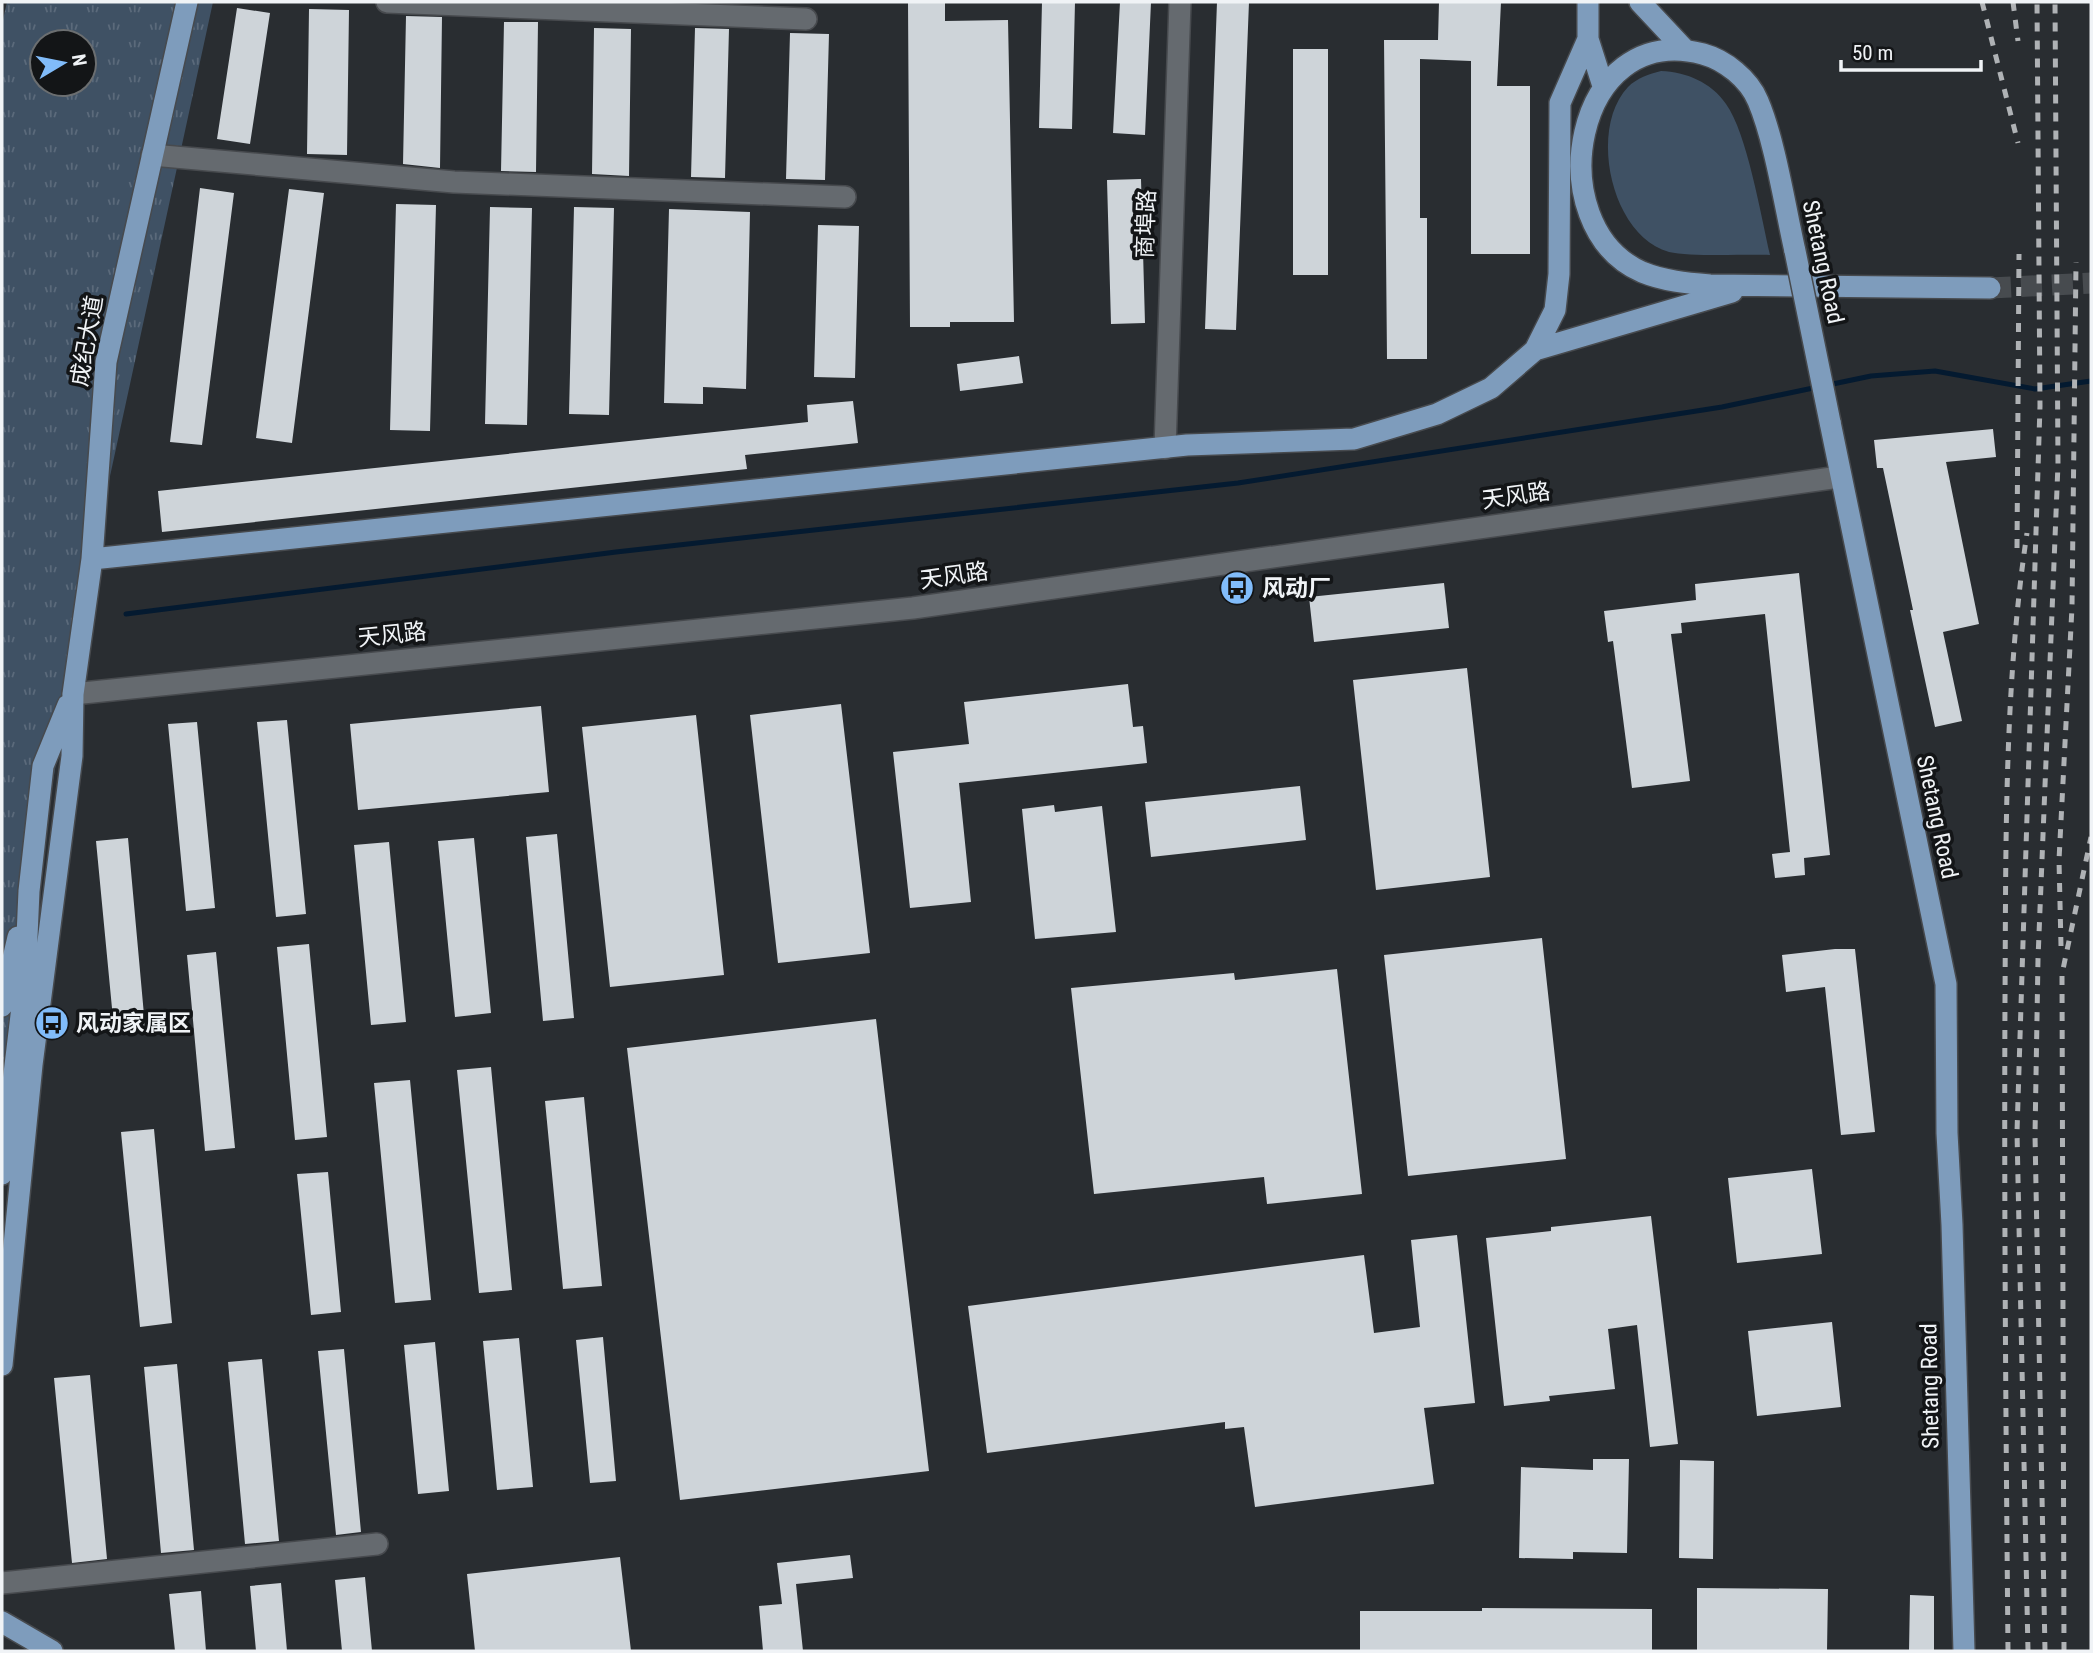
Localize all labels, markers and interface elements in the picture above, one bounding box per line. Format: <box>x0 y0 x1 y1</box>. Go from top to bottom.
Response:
north arrow <box>28 28 98 98</box>
scale bar <box>1841 28 1981 72</box>
text: 50 m <box>1852 41 1893 65</box>
text: N <box>67 52 92 68</box>
street label: 商埠路 <box>1131 189 1161 259</box>
street label: Shetang Road <box>1797 198 1849 326</box>
street label: 成纪大道 <box>66 293 108 389</box>
street label: 天风路 <box>1480 478 1552 514</box>
street label: 天风路 <box>918 558 990 594</box>
bus stop icon: 风动厂 <box>1218 569 1256 607</box>
place label: 风动厂 <box>1262 575 1331 602</box>
street label: 天风路 <box>356 618 428 652</box>
street label: Shetang Road <box>1911 753 1963 881</box>
bus stop icon: 风动家属区 <box>33 1004 71 1042</box>
place label: 风动家属区 <box>76 1010 191 1037</box>
street label: Shetang Road <box>1915 1323 1945 1449</box>

